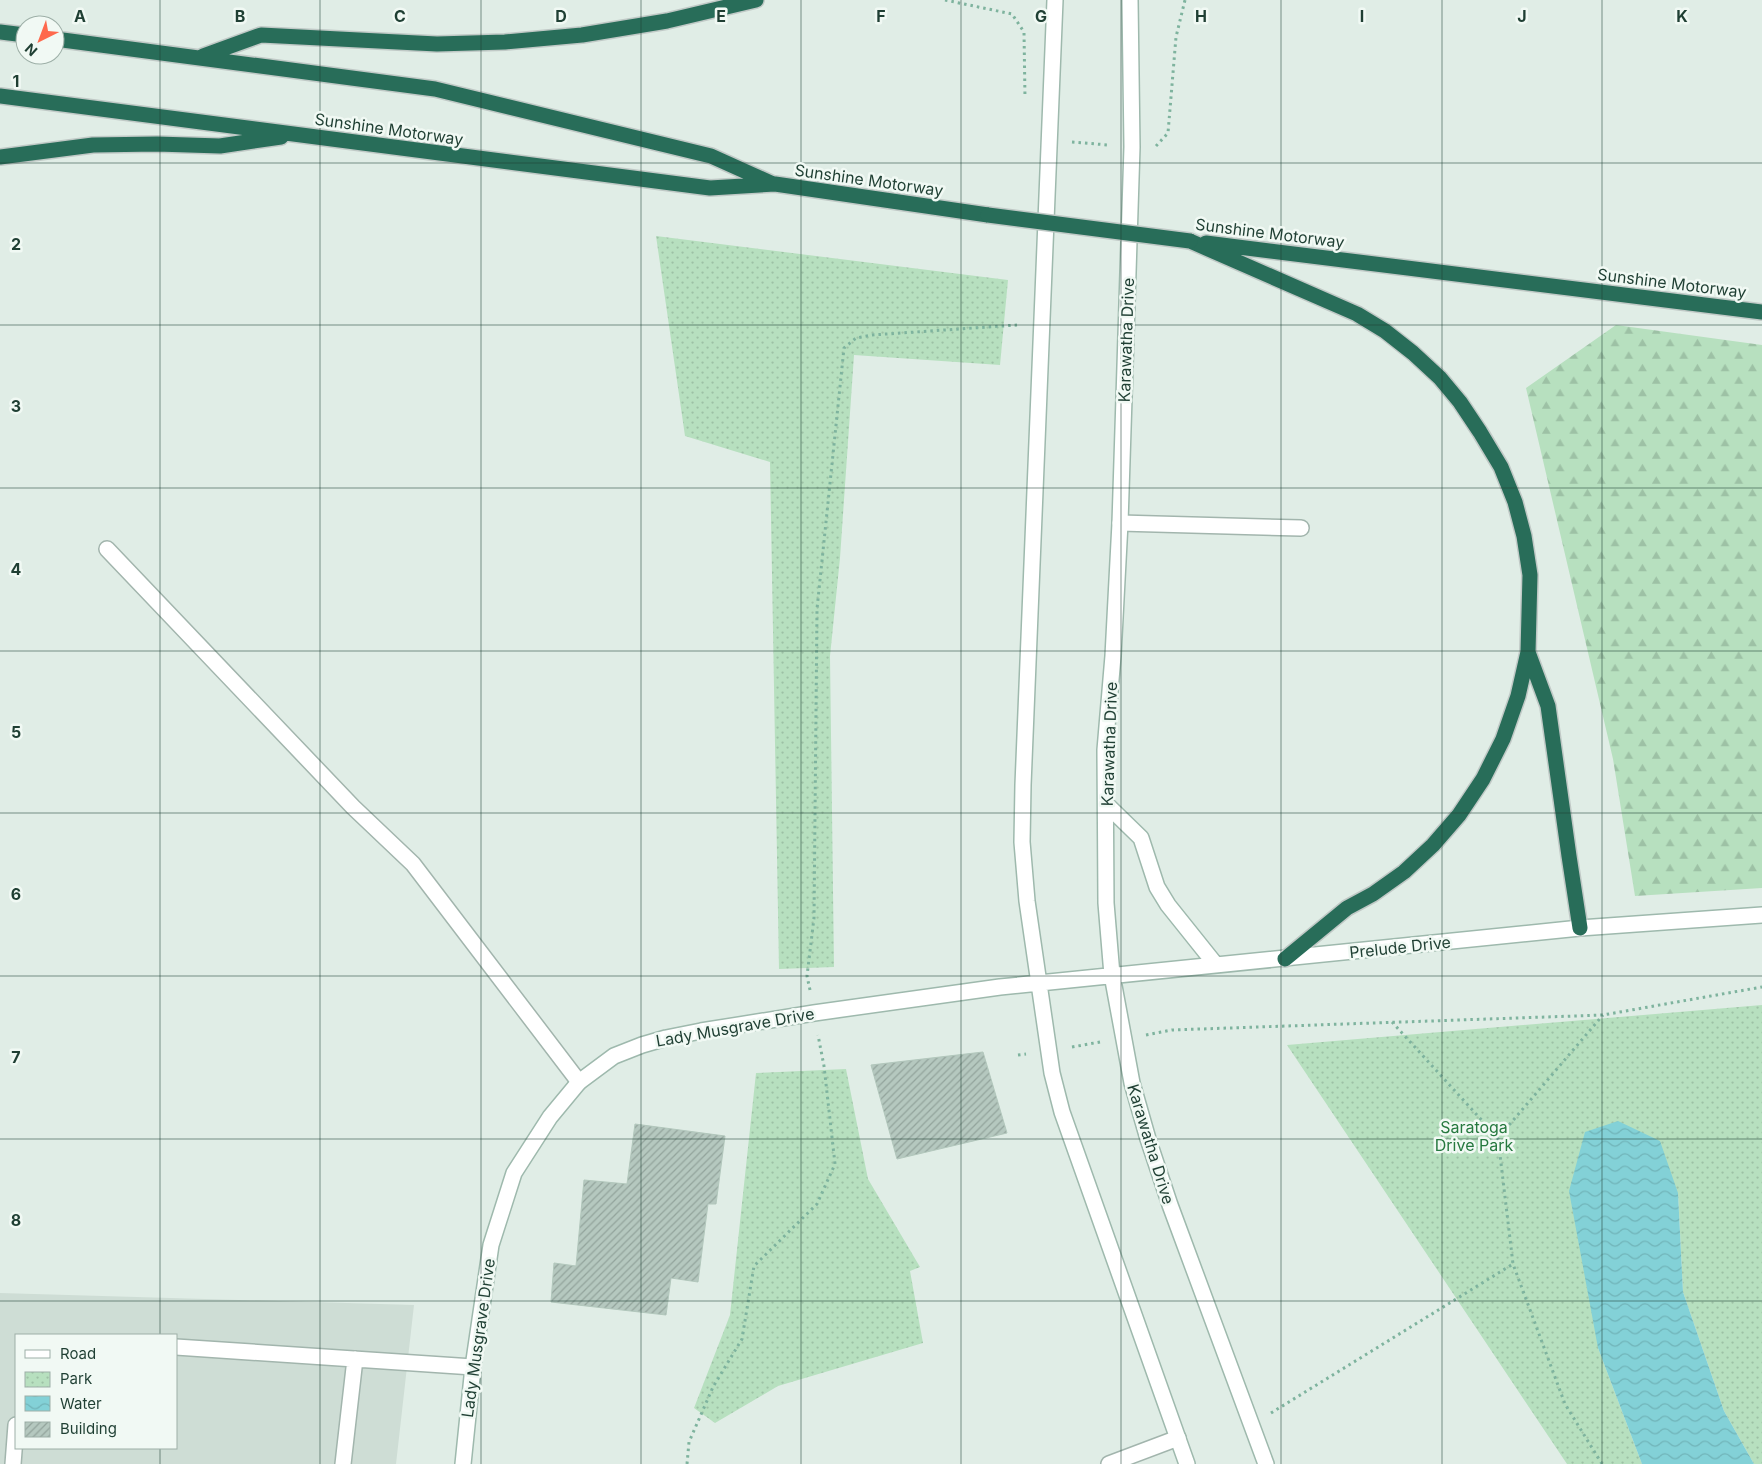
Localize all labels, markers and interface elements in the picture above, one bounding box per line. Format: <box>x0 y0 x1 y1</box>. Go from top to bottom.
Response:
text: A <box>74 6 86 26</box>
text: B <box>235 6 245 26</box>
text: C <box>394 6 406 26</box>
text: D <box>555 6 567 26</box>
text: E <box>716 6 726 26</box>
text: F <box>876 6 886 26</box>
text: G <box>1035 6 1047 26</box>
text: H <box>1195 6 1207 26</box>
text: I <box>1360 6 1364 26</box>
text: J <box>1517 6 1527 26</box>
text: K <box>1676 6 1688 26</box>
north arrow <box>15 15 65 65</box>
text: N <box>21 40 41 60</box>
text: 1 <box>13 71 19 91</box>
street label: Sunshine Motorway <box>313 109 465 149</box>
street label: Sunshine Motorway <box>793 160 945 200</box>
street label: Sunshine Motorway <box>1194 214 1346 252</box>
text: 2 <box>11 234 21 254</box>
street label: Sunshine Motorway <box>1596 264 1748 302</box>
street label: Karawatha Drive <box>1114 277 1138 403</box>
text: 3 <box>11 396 21 416</box>
text: 4 <box>11 559 22 579</box>
street label: Karawatha Drive <box>1097 681 1121 807</box>
text: 5 <box>11 722 21 742</box>
text: 6 <box>11 884 21 904</box>
street label: Prelude Drive <box>1348 932 1452 962</box>
street label: Lady Musgrave Drive <box>654 1003 816 1051</box>
text: 7 <box>11 1047 21 1067</box>
street label: Karawatha Drive <box>1123 1081 1179 1207</box>
park label: Saratoga Drive Park <box>1435 1117 1513 1155</box>
text: 8 <box>11 1210 21 1230</box>
street label: Lady Musgrave Drive <box>457 1257 499 1419</box>
legend <box>15 1334 178 1449</box>
text: Road <box>60 1344 96 1363</box>
text: Park <box>60 1369 93 1388</box>
text: Water <box>60 1394 102 1413</box>
text: Building <box>60 1419 117 1438</box>

